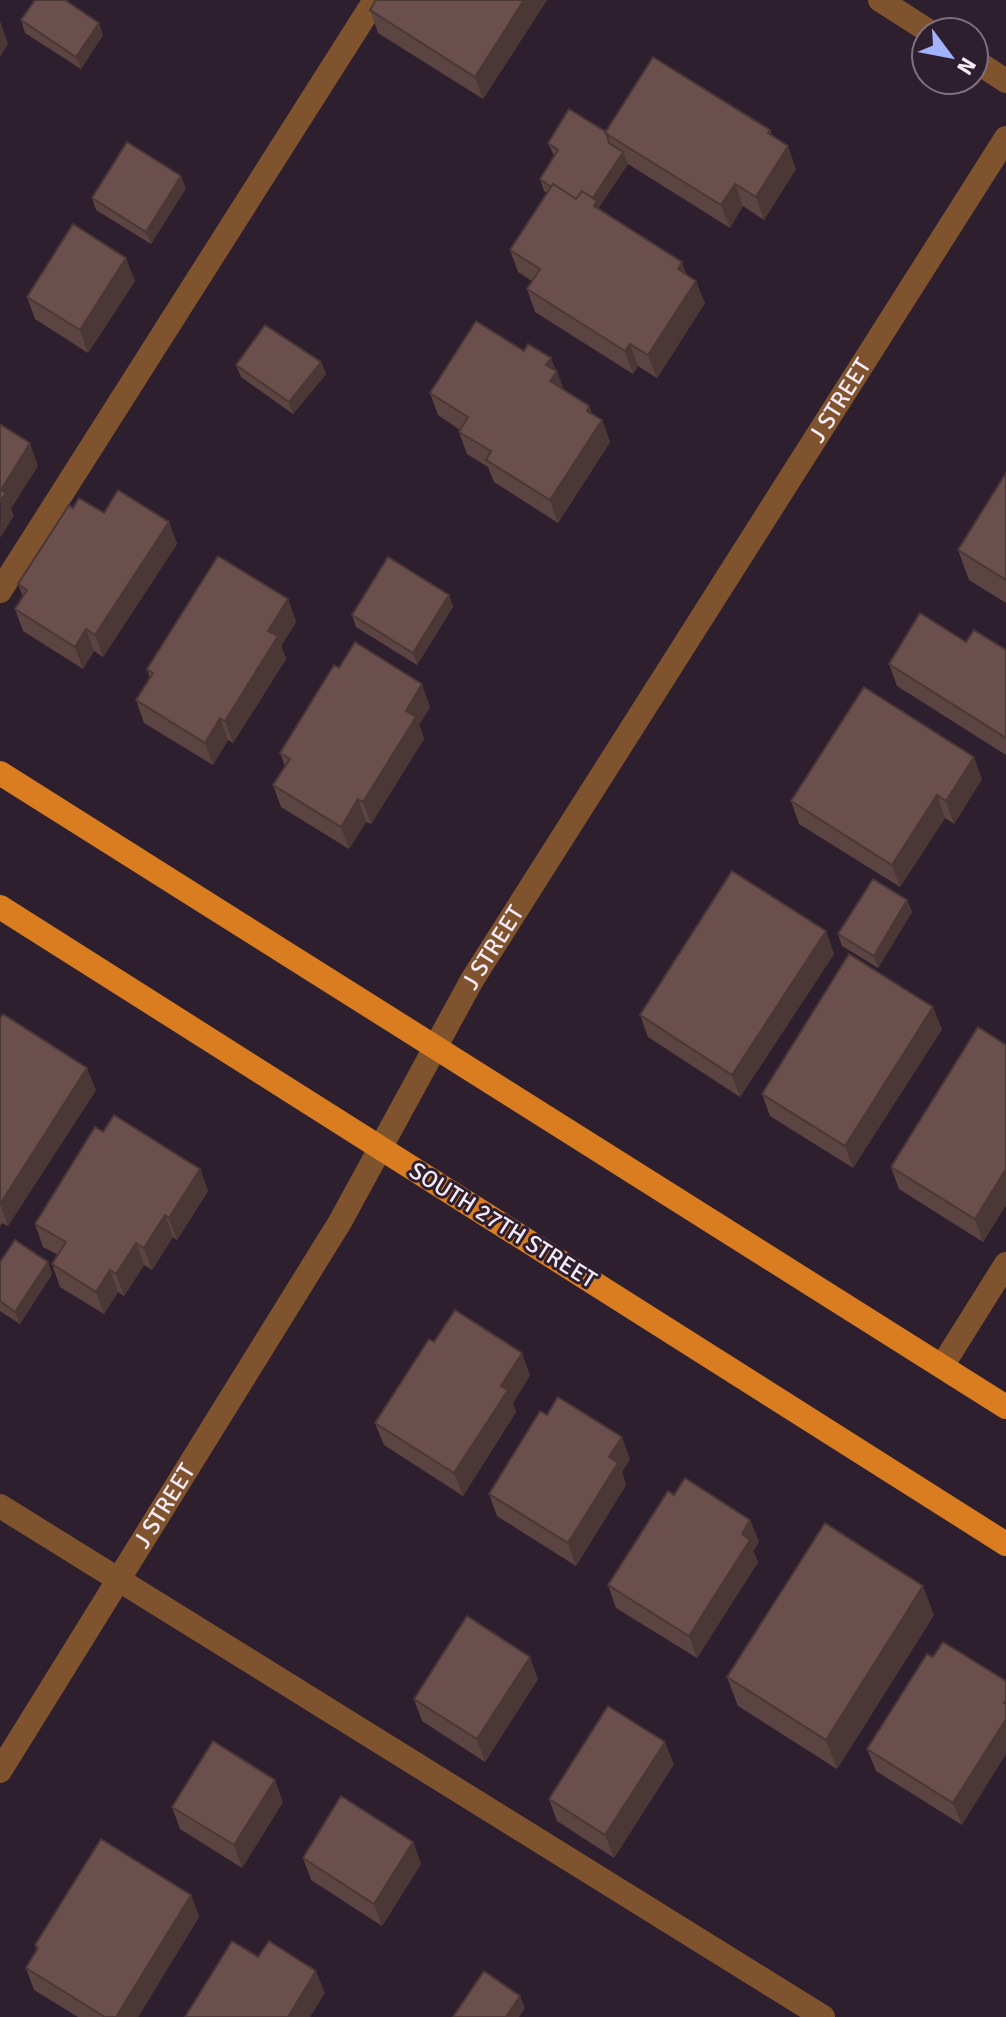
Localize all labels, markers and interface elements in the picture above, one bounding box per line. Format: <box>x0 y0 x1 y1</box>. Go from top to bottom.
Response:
north arrow <box>910 16 990 96</box>
text: N <box>951 53 982 80</box>
street label: J STREET <box>802 352 878 448</box>
street label: J STREET <box>455 900 531 995</box>
street label: SOUTH 27TH STREET <box>404 1155 602 1295</box>
street label: J STREET <box>127 1458 202 1554</box>

